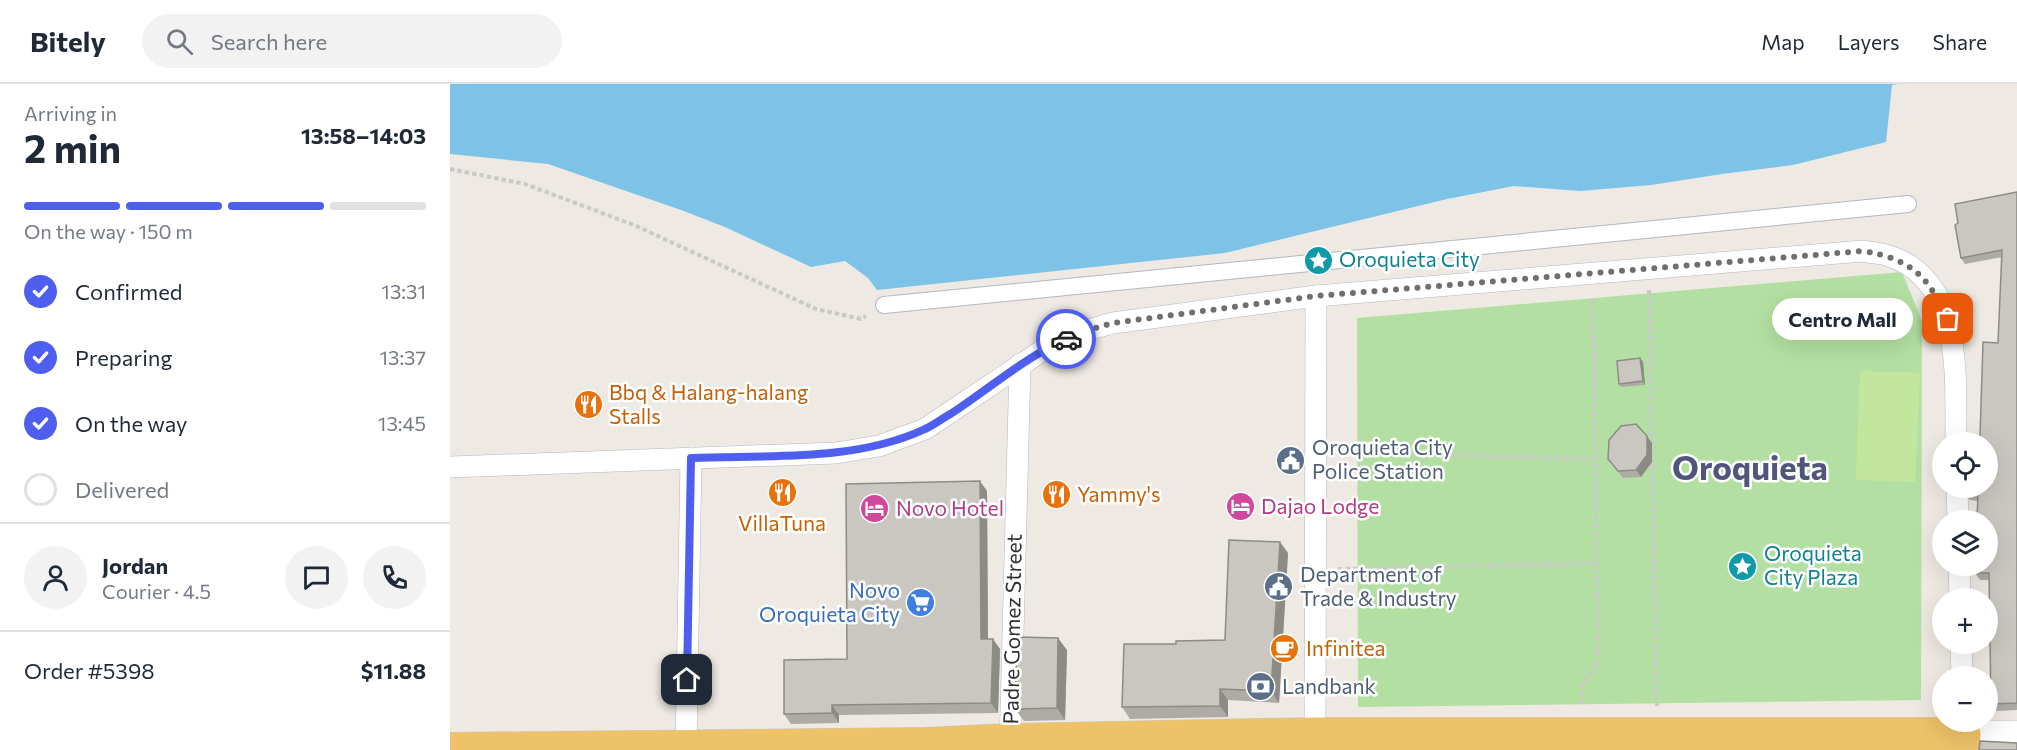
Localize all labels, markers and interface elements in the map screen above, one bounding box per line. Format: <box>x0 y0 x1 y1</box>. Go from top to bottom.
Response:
search box <box>142 14 562 68</box>
text: Bitely <box>30 24 106 58</box>
icon: search <box>163 25 196 58</box>
text: Search here <box>211 28 327 55</box>
text: Map <box>1761 29 1805 54</box>
text: Layers <box>1838 29 1900 54</box>
text: Share <box>1933 29 1987 54</box>
text: Arriving in <box>24 101 117 125</box>
text: 13:58–14:03 <box>301 122 426 149</box>
text: 2 min <box>24 123 121 171</box>
text: On the way · 150 m <box>24 219 193 243</box>
place icon: Oroquieta City <box>1302 244 1334 276</box>
place label: Oroquieta City <box>1339 246 1480 271</box>
icon: check <box>24 275 57 308</box>
text: Confirmed <box>75 278 182 305</box>
text: 13:31 <box>381 279 426 303</box>
pin <box>1922 293 1973 344</box>
callout: Centro Mall <box>1771 298 1912 340</box>
icon: bag <box>1931 302 1964 335</box>
text: Centro Mall <box>1788 307 1897 331</box>
courier <box>1036 309 1096 369</box>
icon: car <box>1050 323 1083 356</box>
icon: check <box>24 341 57 374</box>
text: Preparing <box>75 344 172 371</box>
text: 13:37 <box>379 345 426 369</box>
place label: Bbq & Halang-halang Stalls <box>609 379 808 428</box>
restaurant icon: Bbq & Halang-halang Stalls <box>572 389 604 421</box>
icon: check <box>24 407 57 440</box>
text: On the way <box>75 410 187 437</box>
text: 13:45 <box>378 411 426 435</box>
map controls <box>1932 432 1998 732</box>
button: locate <box>1932 432 1998 498</box>
place label: Oroquieta City Police Station <box>1312 434 1453 483</box>
public building icon: Oroquieta City Police Station <box>1275 444 1307 476</box>
district label: Oroquieta <box>1672 446 1828 487</box>
text: Delivered <box>75 476 169 503</box>
restaurant icon: VillaTuna <box>766 477 798 509</box>
restaurant icon: Yammy's <box>1040 479 1072 511</box>
place label: Yammy's <box>1077 481 1161 506</box>
hotel icon: Dajao Lodge <box>1224 491 1256 523</box>
hotel icon: Novo Hotel <box>859 493 891 525</box>
place label: Dajao Lodge <box>1261 493 1379 518</box>
place label: Novo Hotel <box>896 495 1004 520</box>
place label: VillaTuna <box>738 510 826 535</box>
button: layers <box>1932 510 1998 576</box>
street label: Padre Gomez Street <box>997 533 1026 724</box>
place label: Oroquieta City Plaza <box>1764 540 1862 589</box>
button: person <box>24 546 87 609</box>
button: chat <box>285 546 348 609</box>
button: phone <box>363 546 426 609</box>
place icon: Oroquieta City Plaza <box>1727 550 1759 582</box>
text: Jordan <box>102 552 168 579</box>
place label: Department of Trade & Industry <box>1300 561 1457 610</box>
public building icon: Department of Trade & Industry <box>1263 571 1295 603</box>
place label: Novo Oroquieta City <box>759 577 900 626</box>
text: Courier · 4.5 <box>102 579 211 603</box>
supermarket icon: Novo Oroquieta City <box>905 587 937 619</box>
button: + <box>1932 588 1998 654</box>
cafe icon: Infinitea <box>1269 633 1301 665</box>
place label: Infinitea <box>1306 635 1386 660</box>
pin <box>661 654 712 705</box>
text: Order #5398 <box>24 657 155 684</box>
text: $11.88 <box>361 657 426 684</box>
icon: home <box>670 663 703 696</box>
button: − <box>1932 666 1998 732</box>
bank icon: Landbank <box>1245 671 1277 703</box>
place label: Landbank <box>1282 673 1376 698</box>

